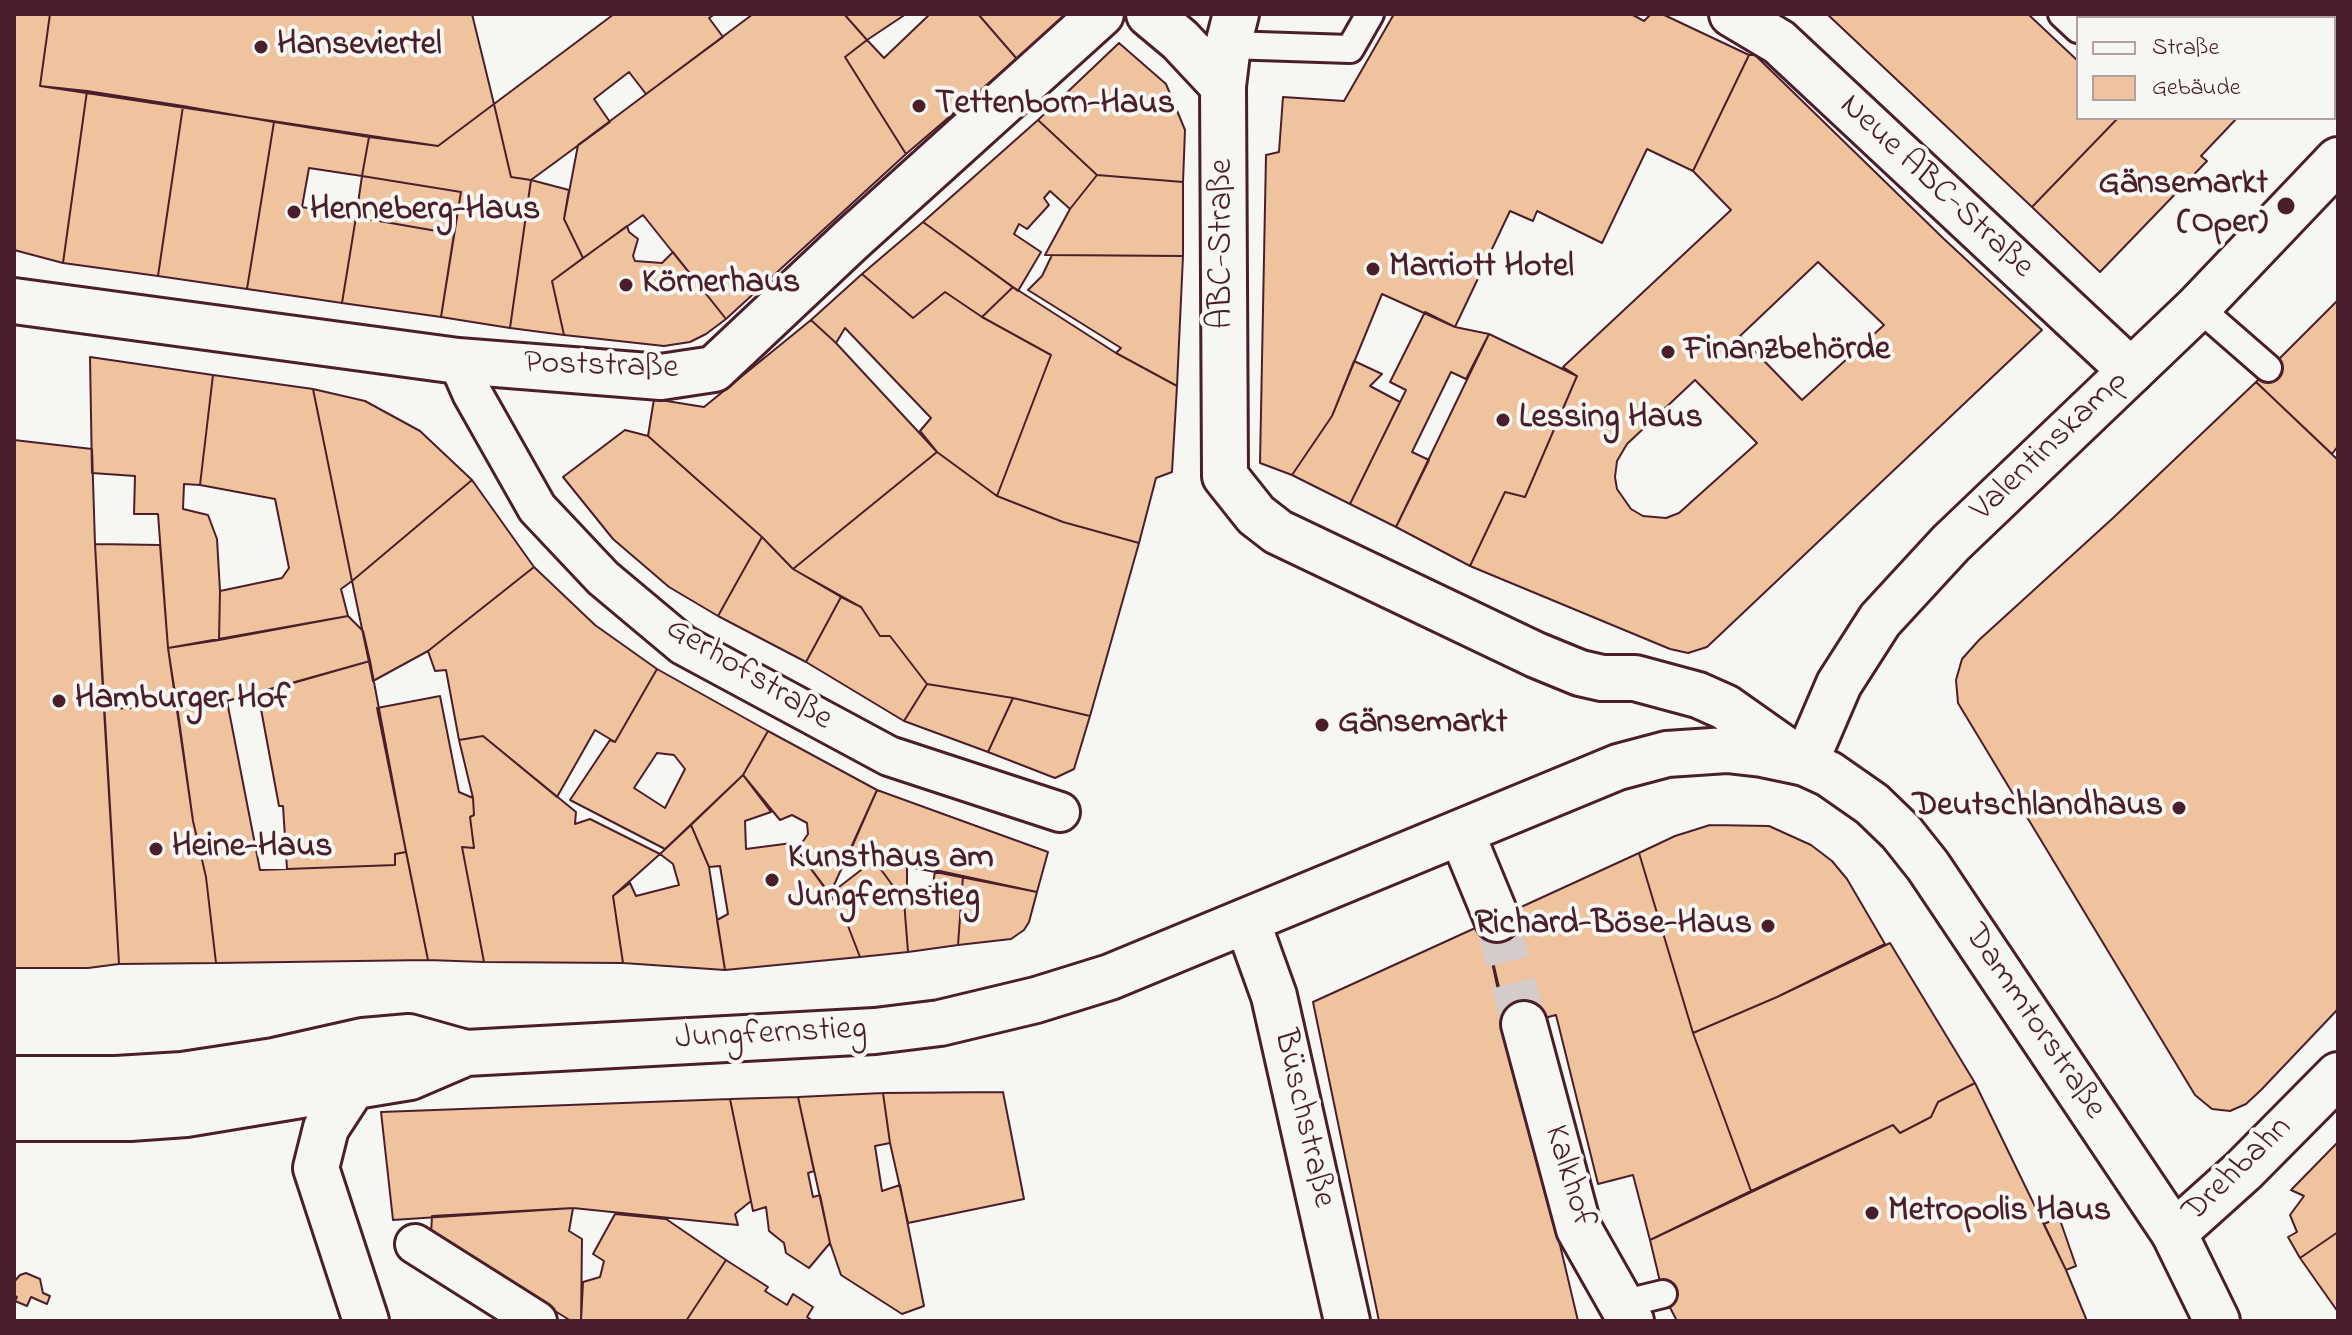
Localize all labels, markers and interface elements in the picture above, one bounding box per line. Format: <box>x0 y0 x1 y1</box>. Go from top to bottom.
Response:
legend <box>2076 16 2336 120</box>
place label: Hanseviertel <box>277 27 442 67</box>
text: Straße <box>2152 31 2219 66</box>
marker: Hanseviertel <box>252 38 270 56</box>
text: Gebäude <box>2152 71 2241 106</box>
place label: Tettenborn-Haus <box>935 86 1175 126</box>
street label: Neue ABC-Straße <box>1829 87 2041 289</box>
marker: Tettenborn-Haus <box>910 97 928 115</box>
street label: ABC-Straße <box>1204 159 1244 329</box>
place label: Gänsemarkt (Oper) <box>2099 166 2268 246</box>
place label: Henneberg-Haus <box>310 192 540 232</box>
marker: Gänsemarkt (Oper) <box>2275 195 2297 217</box>
marker: Henneberg-Haus <box>285 203 303 221</box>
place label: Marriott Hotel <box>1389 249 1574 289</box>
marker: Marriott Hotel <box>1364 260 1382 278</box>
place label: Körnerhaus <box>642 265 800 305</box>
marker: Körnerhaus <box>617 276 635 294</box>
place label: Finanzbehörde <box>1684 332 1890 372</box>
marker: Finanzbehörde <box>1659 343 1677 361</box>
street label: Poststraße <box>523 345 679 391</box>
street label: Valentinskamp <box>1964 362 2138 532</box>
place label: Lessing Haus <box>1519 400 1703 440</box>
marker: Lessing Haus <box>1494 411 1512 429</box>
street label: Gerhofstraße <box>657 610 839 742</box>
place label: Hamburger Hof <box>75 681 290 721</box>
marker: Hamburger Hof <box>50 692 68 710</box>
place label: Gänsemarkt <box>1338 705 1507 745</box>
marker: Gänsemarkt <box>1313 716 1331 734</box>
place label: Deutschlandhaus <box>1912 788 2163 828</box>
marker: Deutschlandhaus <box>2170 799 2188 817</box>
place label: Heine-Haus <box>172 829 333 869</box>
marker: Heine-Haus <box>147 840 165 858</box>
place label: Kunsthaus am Jungfernstieg <box>788 840 994 920</box>
marker: Kunsthaus am Jungfernstieg <box>763 871 781 889</box>
place label: Richard-Böse-Haus <box>1474 906 1752 946</box>
marker: Richard-Böse-Haus <box>1759 917 1777 935</box>
street label: Dammtorstraße <box>1953 918 2113 1128</box>
street label: Jungfernstieg <box>674 1011 868 1061</box>
street label: Büschstraße <box>1262 1026 1342 1212</box>
street label: Drehbahn <box>2176 1109 2302 1233</box>
street label: Kalkhof <box>1532 1121 1602 1233</box>
place label: Metropolis Haus <box>1888 1193 2111 1233</box>
marker: Metropolis Haus <box>1863 1204 1881 1222</box>

